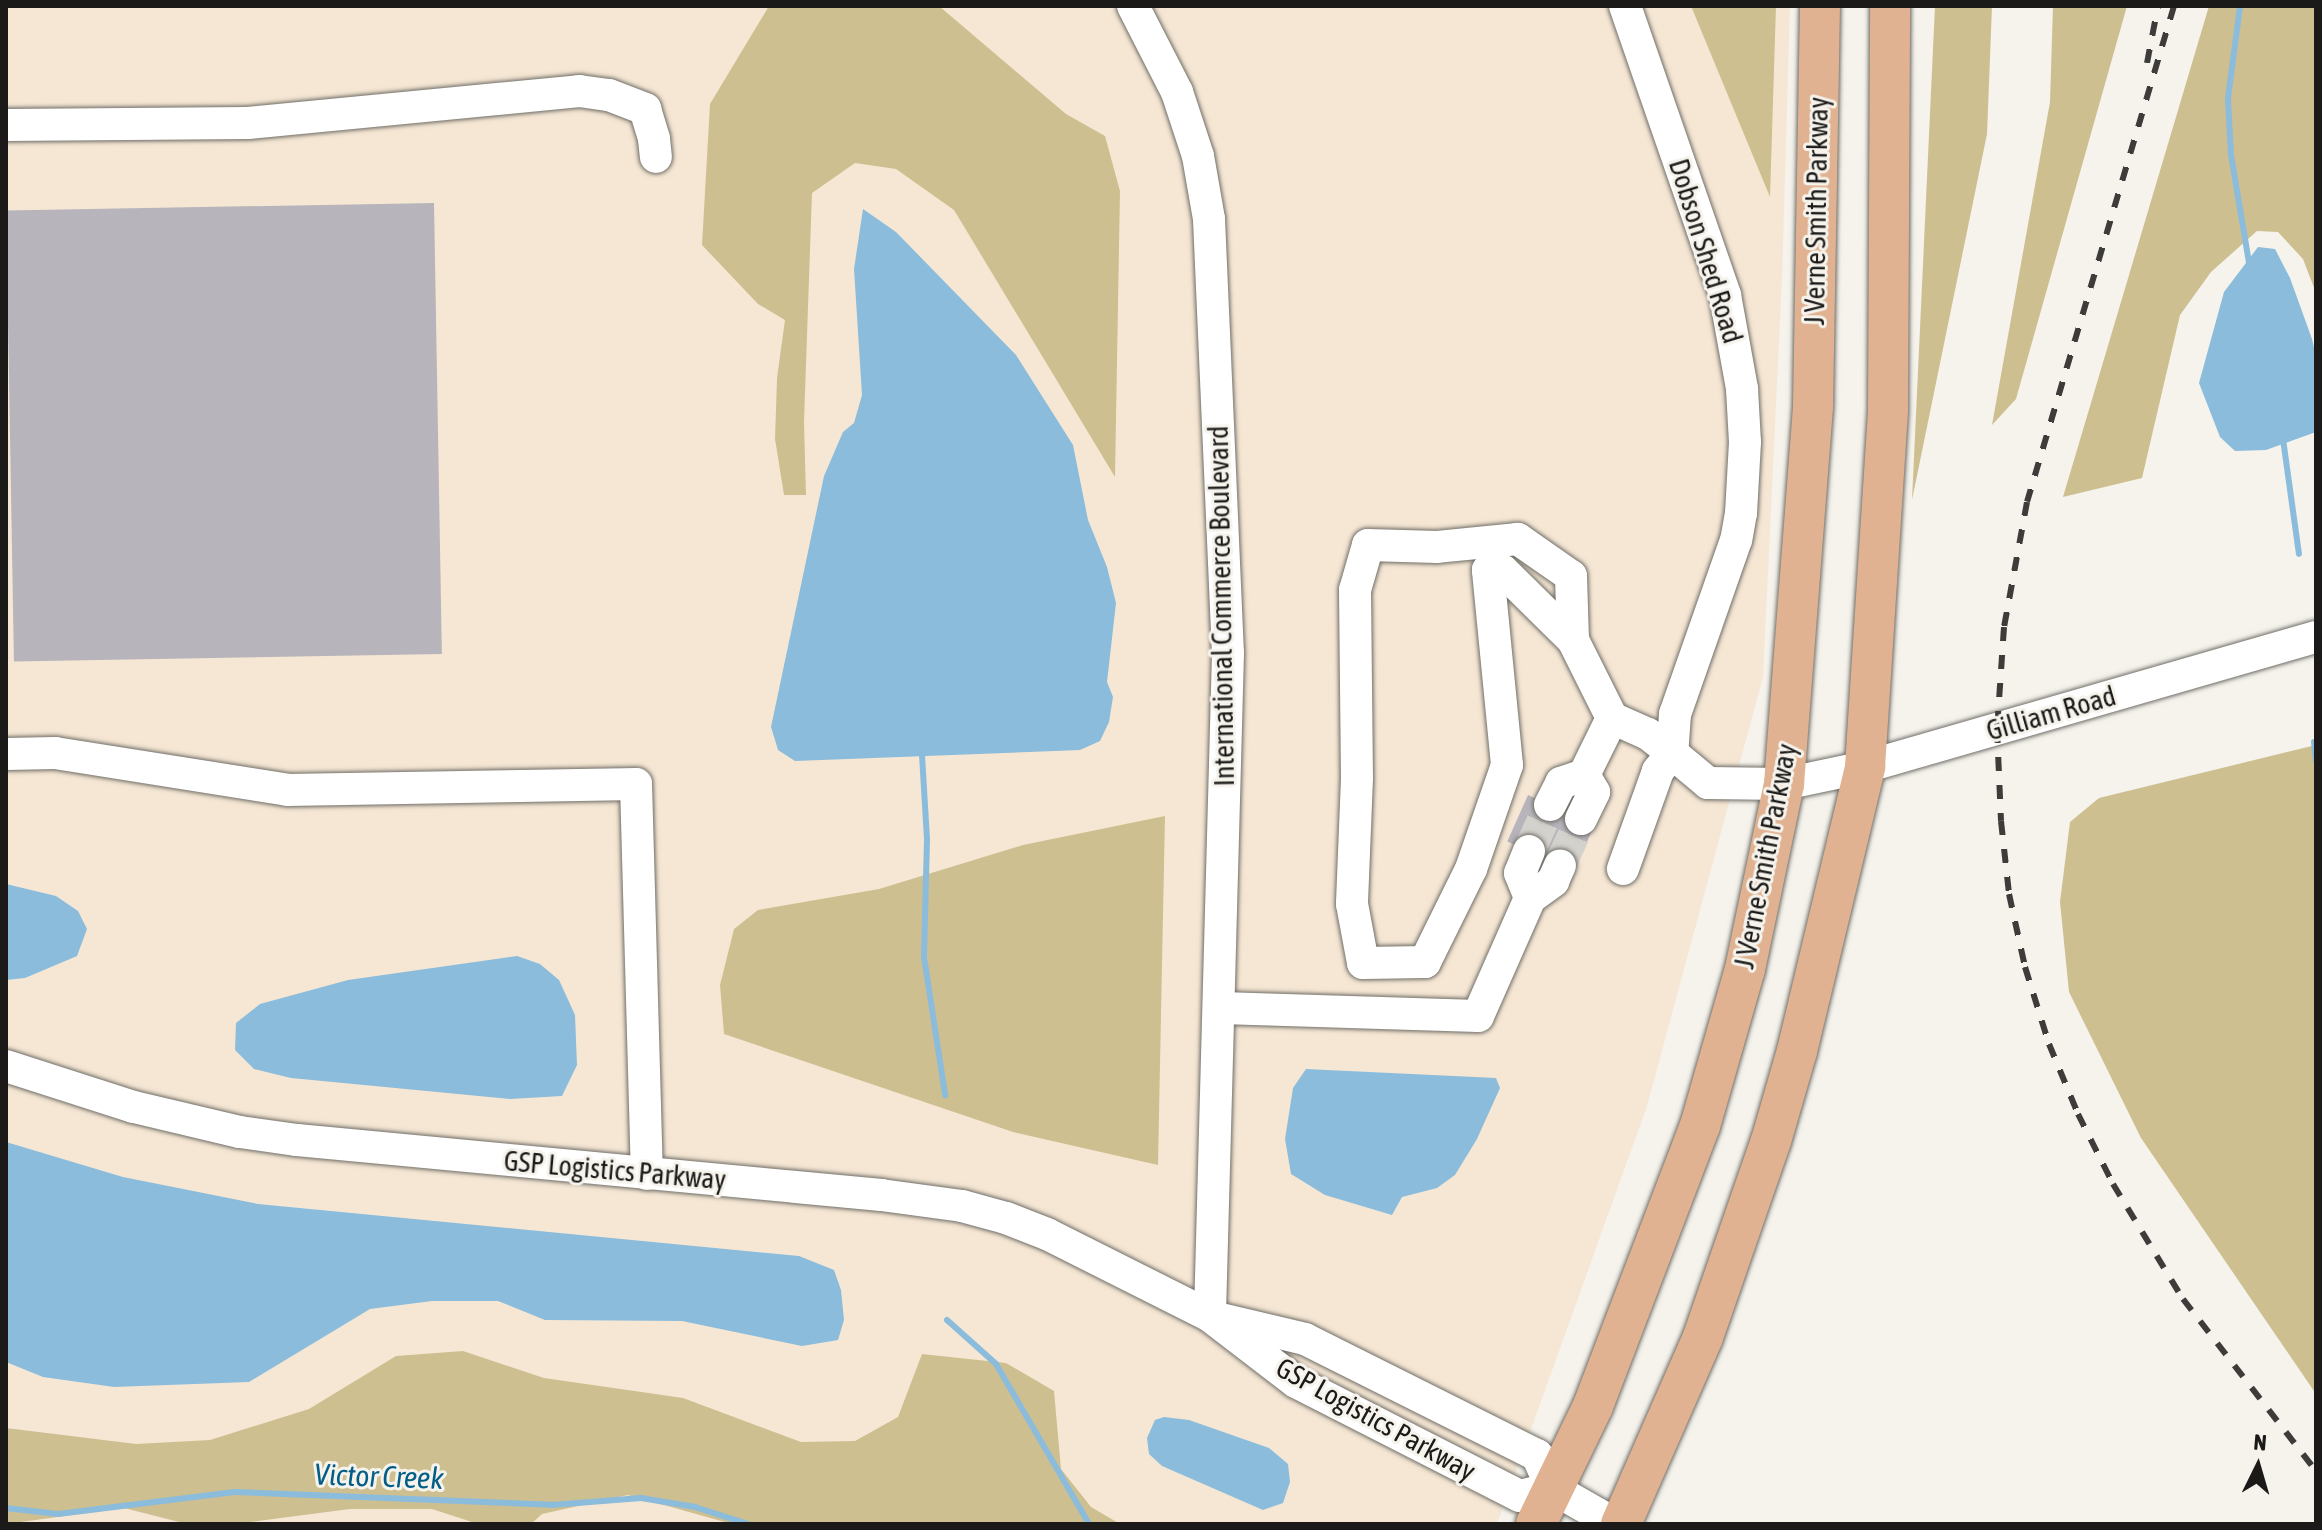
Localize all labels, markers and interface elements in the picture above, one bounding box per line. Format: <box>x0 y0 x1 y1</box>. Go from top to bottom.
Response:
street label: J Verne Smith Parkway <box>1797 97 1835 325</box>
street label: Dobson Shed Road <box>1662 155 1750 347</box>
street label: International Commerce Boulevard <box>1201 425 1241 787</box>
street label: Gilliam Road <box>1982 679 2120 747</box>
street label: J Verne Smith Parkway <box>1727 741 1803 971</box>
street label: GSP Logistics Parkway <box>503 1144 727 1196</box>
street label: GSP Logistics Parkway <box>1270 1350 1482 1488</box>
north arrow <box>2218 1426 2298 1506</box>
text: N <box>2252 1429 2268 1456</box>
water label: Victor Creek <box>314 1456 444 1496</box>

